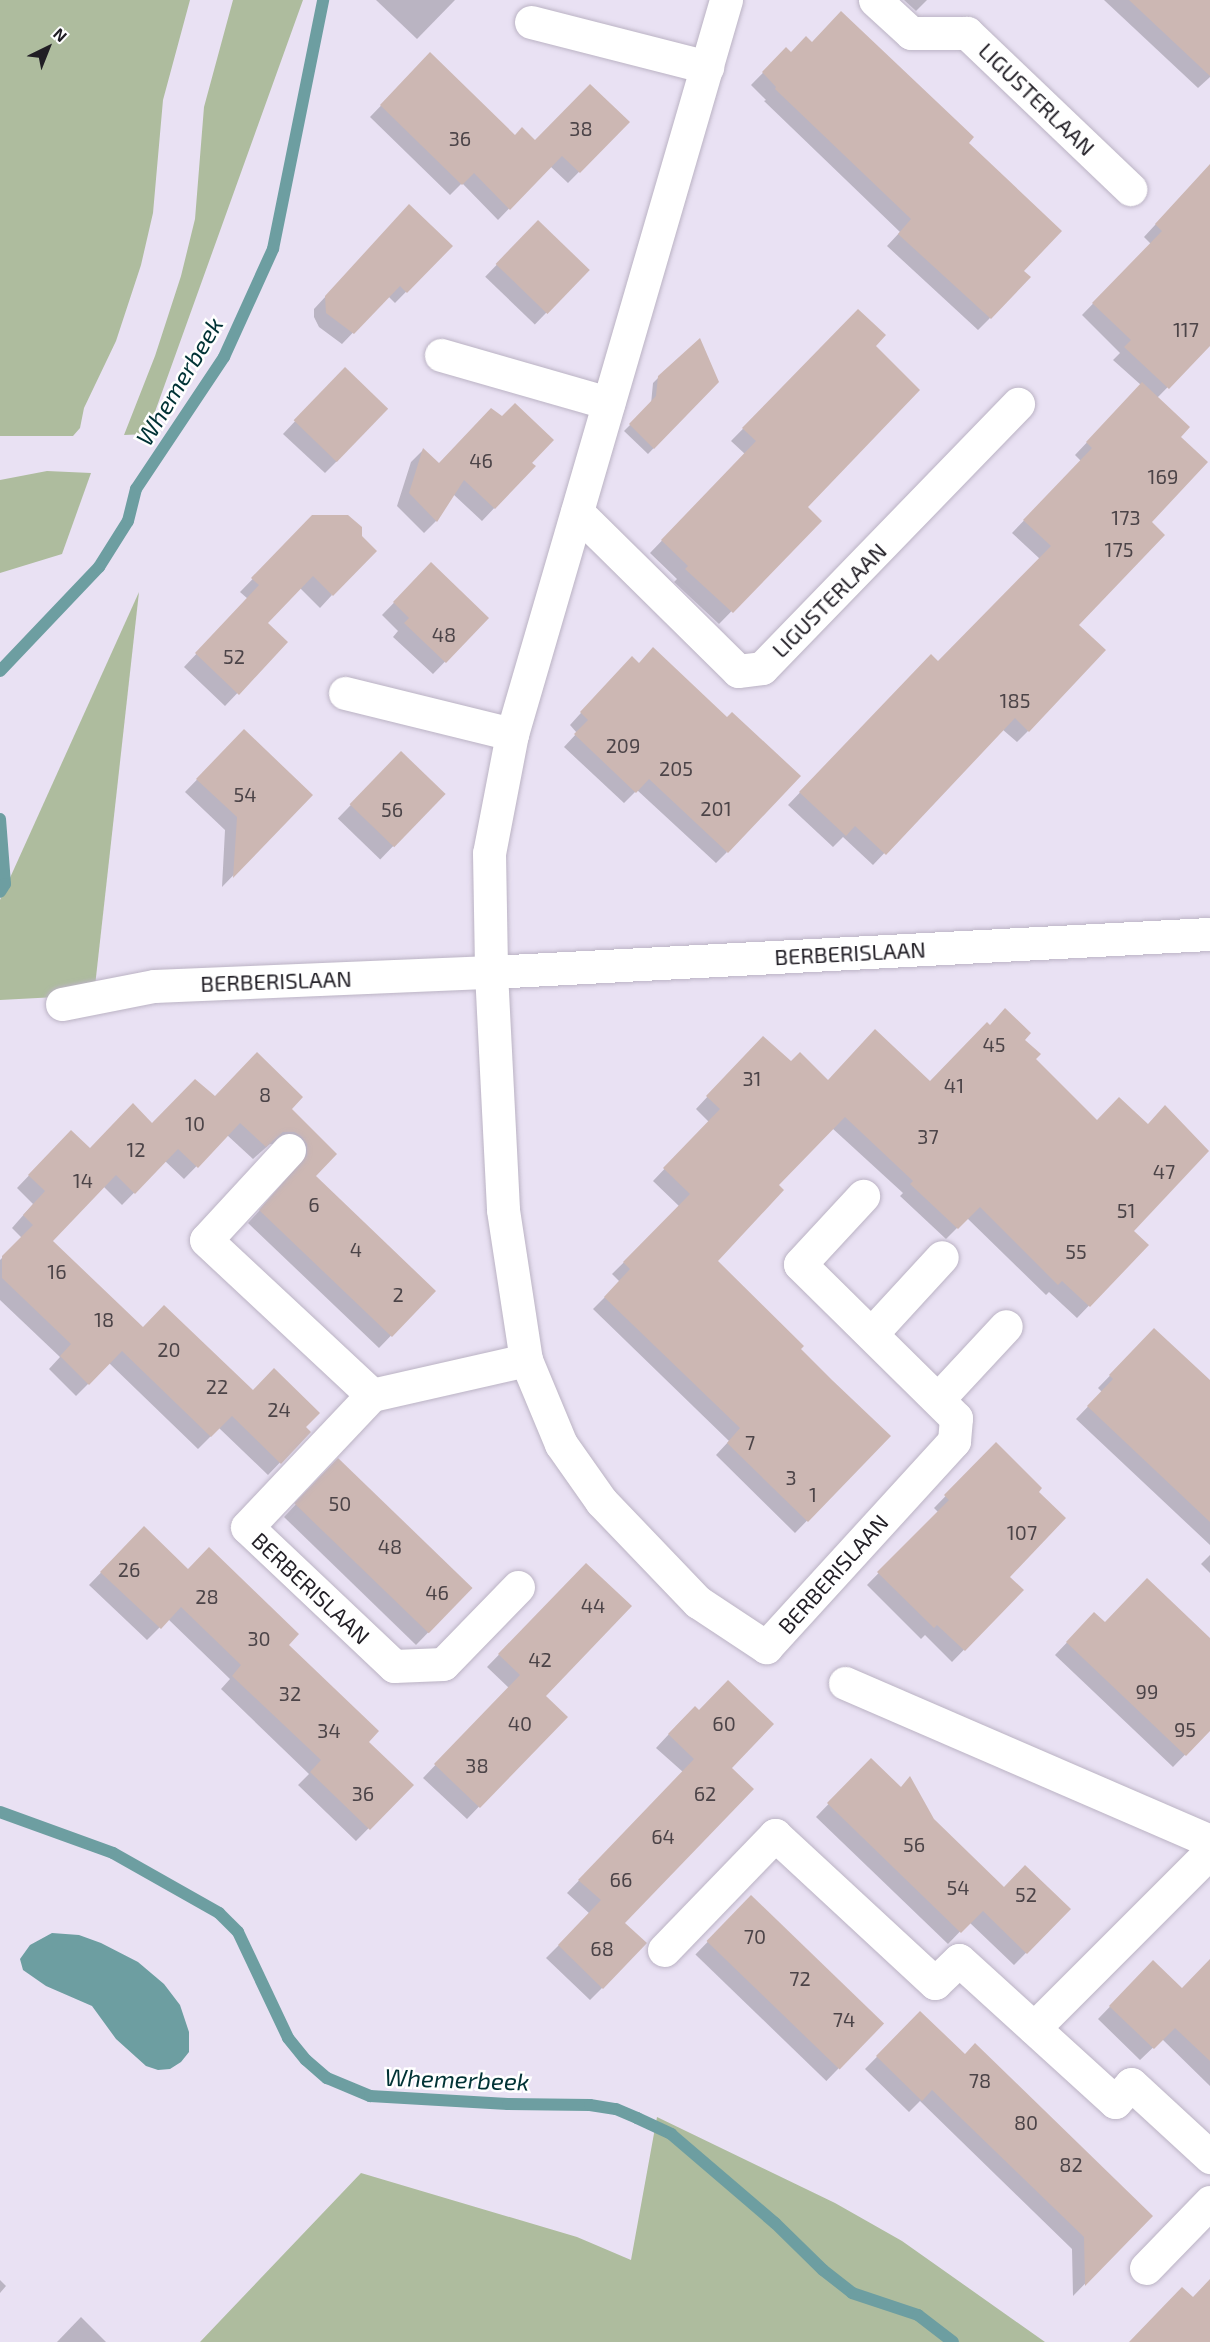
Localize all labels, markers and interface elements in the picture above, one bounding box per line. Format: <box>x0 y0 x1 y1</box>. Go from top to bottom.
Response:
north arrow <box>18 18 78 78</box>
text: N <box>50 24 71 45</box>
street label: LIGUSTERLAAN <box>974 37 1100 161</box>
house number: 38 <box>569 116 593 140</box>
house number: 36 <box>449 126 471 150</box>
water label: Whemerbeek <box>129 312 229 450</box>
house number: 117 <box>1173 317 1199 341</box>
house number: 46 <box>469 448 493 472</box>
house number: 169 <box>1148 464 1178 488</box>
house number: 173 <box>1111 505 1141 529</box>
street label: LIGUSTERLAAN <box>766 537 892 663</box>
house number: 175 <box>1105 537 1133 561</box>
house number: 48 <box>432 622 456 646</box>
house number: 52 <box>223 644 245 668</box>
house number: 185 <box>1000 688 1030 712</box>
house number: 209 <box>606 733 640 757</box>
house number: 205 <box>659 756 693 780</box>
house number: 54 <box>233 782 257 806</box>
house number: 201 <box>700 796 732 820</box>
house number: 56 <box>381 797 403 821</box>
street label: BERBERISLAAN <box>774 936 926 970</box>
street label: BERBERISLAAN <box>200 965 352 997</box>
house number: 45 <box>982 1032 1006 1056</box>
house number: 31 <box>742 1066 762 1090</box>
house number: 41 <box>944 1073 964 1097</box>
house number: 8 <box>259 1082 271 1106</box>
house number: 10 <box>185 1111 205 1135</box>
house number: 37 <box>917 1124 939 1148</box>
house number: 12 <box>126 1137 146 1161</box>
house number: 47 <box>1153 1159 1175 1183</box>
house number: 14 <box>73 1168 93 1192</box>
house number: 6 <box>308 1192 320 1216</box>
house number: 51 <box>1117 1198 1135 1222</box>
house number: 4 <box>350 1237 362 1261</box>
house number: 55 <box>1065 1239 1087 1263</box>
house number: 16 <box>47 1259 67 1283</box>
house number: 2 <box>392 1282 404 1306</box>
house number: 18 <box>94 1307 114 1331</box>
house number: 20 <box>157 1337 181 1361</box>
house number: 22 <box>206 1374 228 1398</box>
house number: 24 <box>267 1397 291 1421</box>
house number: 7 <box>745 1430 755 1454</box>
house number: 3 <box>785 1465 797 1489</box>
house number: 1 <box>809 1482 817 1506</box>
house number: 50 <box>329 1491 351 1515</box>
street label: BERBERISLAAN <box>773 1509 893 1639</box>
house number: 107 <box>1007 1520 1037 1544</box>
street label: BERBERISLAAN <box>247 1527 375 1649</box>
house number: 48 <box>378 1534 402 1558</box>
house number: 26 <box>118 1557 140 1581</box>
house number: 46 <box>425 1580 449 1604</box>
house number: 28 <box>195 1584 219 1608</box>
house number: 44 <box>581 1593 605 1617</box>
house number: 30 <box>247 1626 271 1650</box>
house number: 42 <box>528 1647 552 1671</box>
house number: 99 <box>1136 1679 1158 1703</box>
house number: 32 <box>279 1681 301 1705</box>
house number: 40 <box>508 1711 532 1735</box>
house number: 60 <box>712 1711 736 1735</box>
house number: 95 <box>1174 1717 1196 1741</box>
house number: 34 <box>317 1718 341 1742</box>
house number: 38 <box>465 1753 489 1777</box>
house number: 36 <box>352 1781 374 1805</box>
house number: 62 <box>694 1781 716 1805</box>
house number: 64 <box>651 1824 675 1848</box>
house number: 56 <box>903 1832 925 1856</box>
house number: 66 <box>610 1867 632 1891</box>
house number: 54 <box>946 1875 970 1899</box>
house number: 52 <box>1015 1882 1037 1906</box>
house number: 70 <box>744 1924 766 1948</box>
house number: 68 <box>590 1936 614 1960</box>
house number: 72 <box>789 1966 811 1990</box>
house number: 74 <box>833 2007 855 2031</box>
water label: Whemerbeek <box>384 2062 530 2096</box>
house number: 78 <box>969 2068 991 2092</box>
house number: 80 <box>1014 2110 1038 2134</box>
house number: 82 <box>1059 2152 1083 2176</box>

